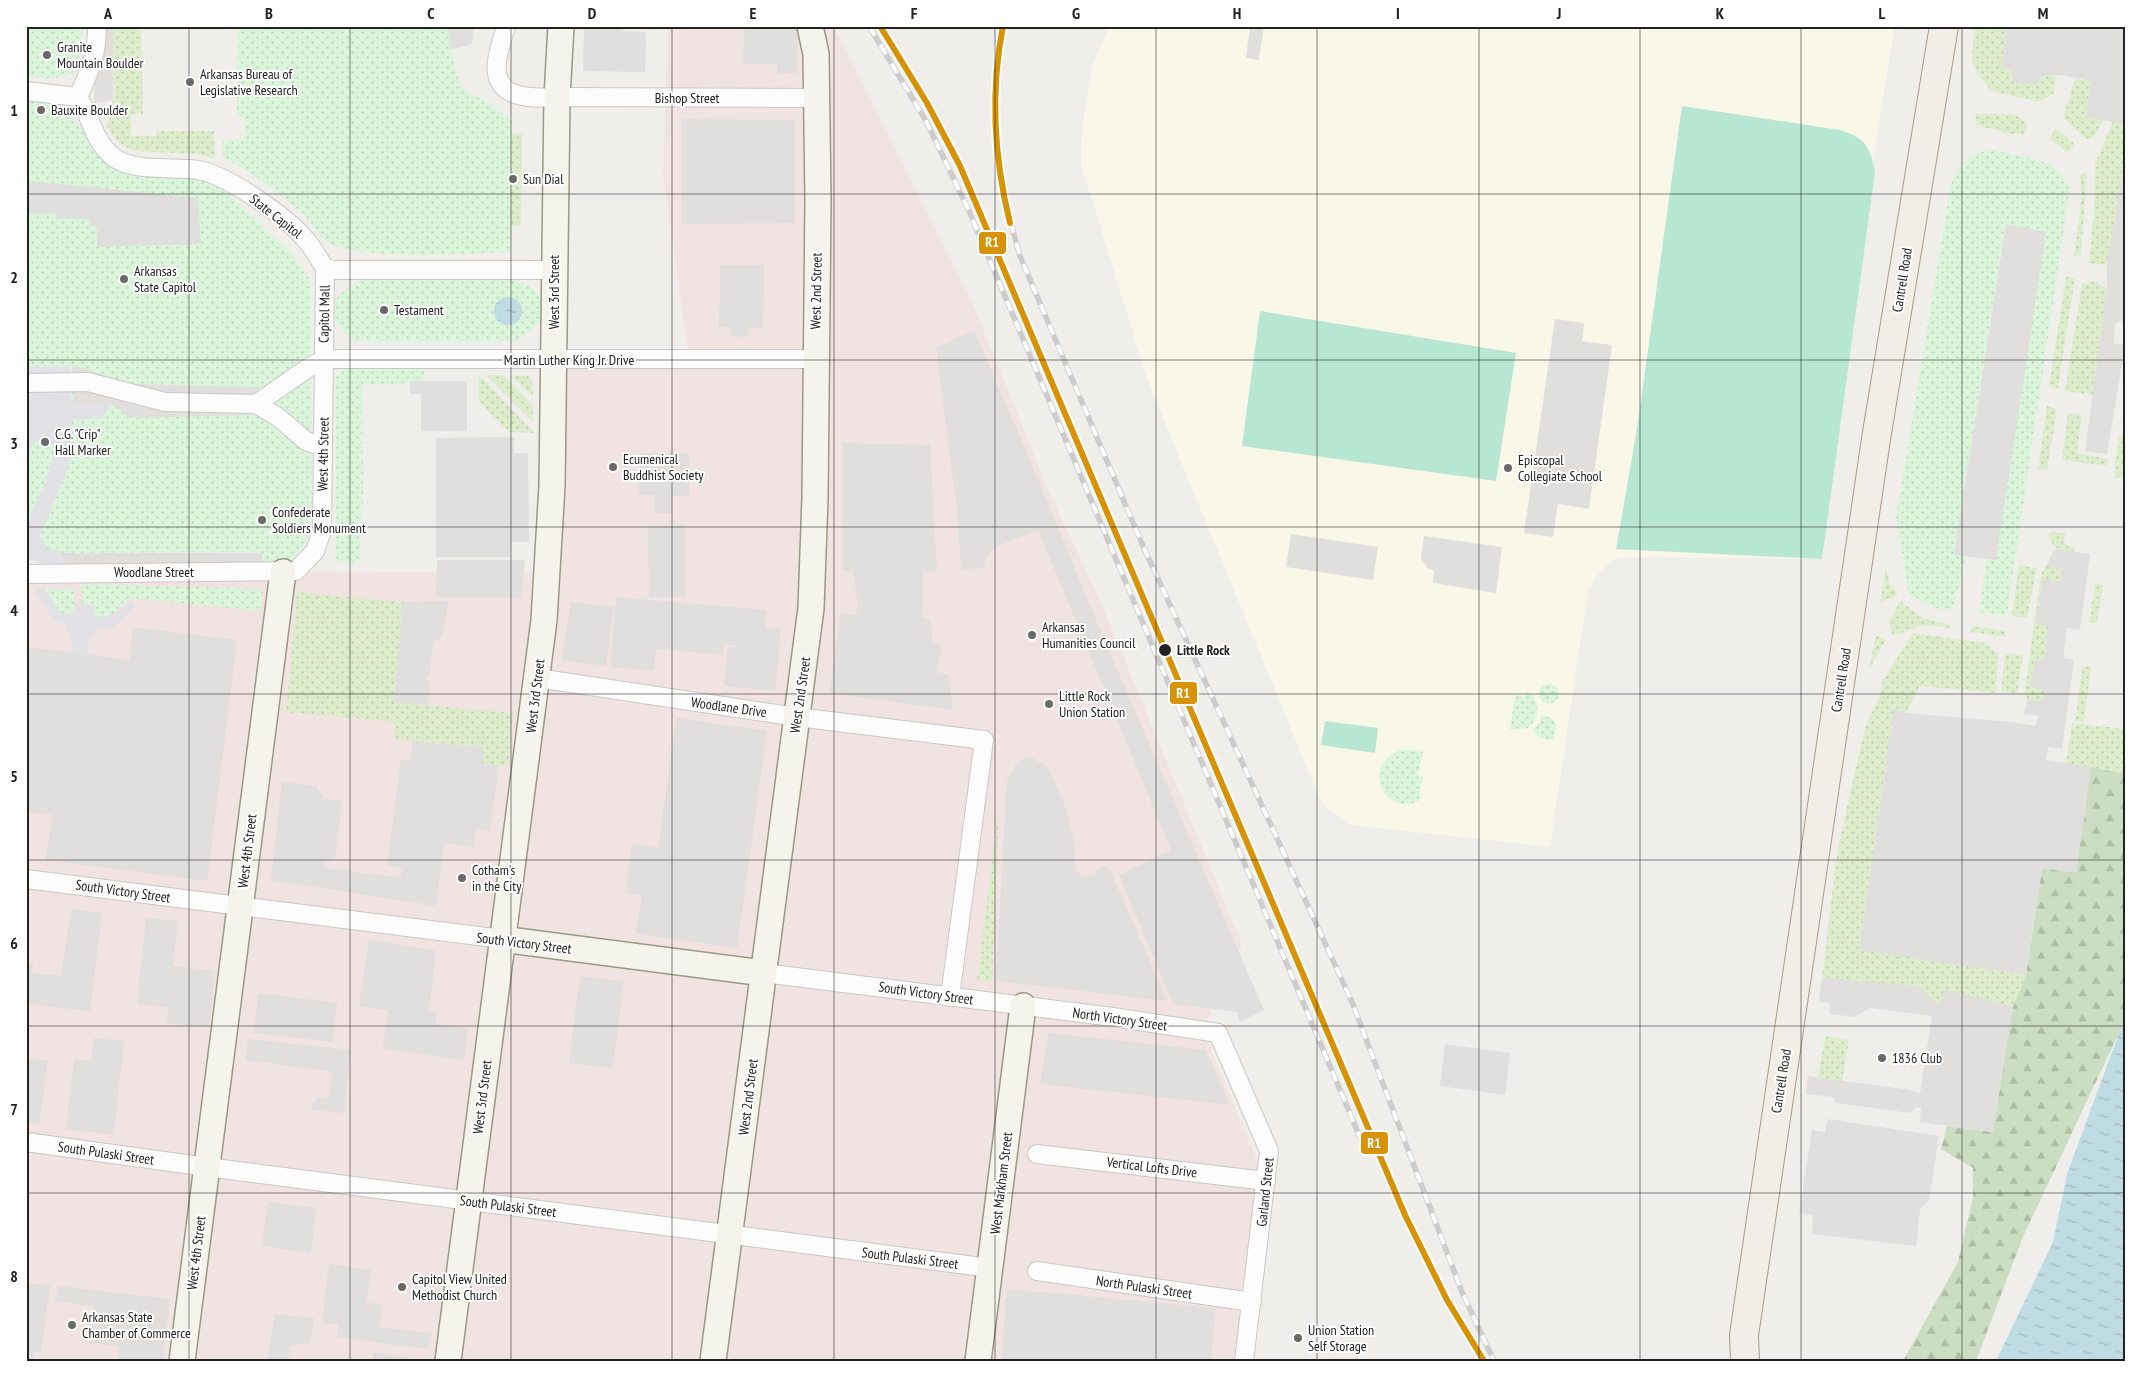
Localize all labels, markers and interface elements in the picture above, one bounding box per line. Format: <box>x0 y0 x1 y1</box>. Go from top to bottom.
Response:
text: A <box>103 3 113 23</box>
text: B <box>265 3 273 23</box>
text: C <box>427 3 435 23</box>
text: D <box>588 3 597 23</box>
text: E <box>750 3 757 23</box>
text: F <box>911 3 918 23</box>
text: G <box>1072 3 1080 23</box>
text: H <box>1233 3 1241 23</box>
text: I <box>1396 3 1400 23</box>
text: J <box>1556 3 1561 23</box>
text: K <box>1716 3 1725 23</box>
text: L <box>1879 3 1886 23</box>
text: M <box>2038 3 2048 23</box>
place label: Granite Mountain Boulder <box>57 38 144 72</box>
marker: Granite Mountain Boulder <box>41 49 53 61</box>
place label: Arkansas Bureau of Legislative Research <box>200 65 298 99</box>
marker: Arkansas Bureau of Legislative Research <box>184 76 196 88</box>
street label: Bishop Street <box>655 89 719 107</box>
text: 1 <box>10 100 18 120</box>
place label: Bauxite Boulder <box>51 101 128 119</box>
marker: Bauxite Boulder <box>35 104 47 116</box>
place label: Sun Dial <box>523 170 564 188</box>
marker: Sun Dial <box>507 173 519 185</box>
street label: State Capitol <box>246 190 307 243</box>
line badge: R1 <box>978 231 1007 255</box>
text: R1 <box>985 233 999 251</box>
street label: Cantrell Road <box>1888 247 1916 313</box>
street label: West 2nd Street <box>806 252 826 330</box>
street label: West 3rd Street <box>545 255 563 329</box>
place label: Arkansas State Capitol <box>134 262 197 296</box>
text: 2 <box>10 267 18 287</box>
marker: Arkansas State Capitol <box>118 273 130 285</box>
street label: Capitol Mall <box>314 284 334 343</box>
place label: Testament <box>394 301 444 319</box>
marker: Testament <box>378 304 390 316</box>
street label: Martin Luther King Jr. Drive <box>504 351 634 369</box>
street label: West 4th Street <box>313 416 333 491</box>
place label: C.G. "Crip" Hall Marker <box>55 425 111 459</box>
text: 3 <box>10 433 18 453</box>
marker: C.G. "Crip" Hall Marker <box>39 436 51 448</box>
place label: Ecumenical Buddhist Society <box>623 450 704 484</box>
place label: Episcopal Collegiate School <box>1518 451 1603 485</box>
marker: Ecumenical Buddhist Society <box>607 461 619 473</box>
marker: Episcopal Collegiate School <box>1502 462 1514 474</box>
place label: Confederate Soldiers Monument <box>272 503 366 537</box>
marker: Confederate Soldiers Monument <box>256 514 268 526</box>
street label: Woodlane Street <box>114 563 194 581</box>
text: 4 <box>10 600 18 620</box>
place label: Arkansas Humanities Council <box>1042 618 1136 652</box>
marker: Arkansas Humanities Council <box>1026 629 1038 641</box>
place label: Little Rock <box>1177 641 1230 659</box>
marker: Little Rock <box>1157 642 1173 658</box>
street label: Cantrell Road <box>1827 647 1855 713</box>
street label: West 2nd Street <box>786 656 814 734</box>
street label: West 3rd Street <box>522 658 548 734</box>
line badge: R1 <box>1169 681 1198 705</box>
text: R1 <box>1176 684 1190 702</box>
place label: Little Rock Union Station <box>1059 687 1125 721</box>
street label: Woodlane Drive <box>690 693 768 721</box>
marker: Little Rock Union Station <box>1043 698 1055 710</box>
text: 5 <box>10 766 18 786</box>
street label: West 4th Street <box>234 813 260 889</box>
place label: Cotham's in the City <box>472 861 522 895</box>
marker: Cotham's in the City <box>456 872 468 884</box>
street label: South Victory Street <box>74 875 172 907</box>
street label: South Victory Street <box>475 928 573 958</box>
text: 6 <box>10 933 18 953</box>
street label: South Victory Street <box>877 977 975 1009</box>
street label: North Victory Street <box>1072 1003 1169 1035</box>
street label: Cantrell Road <box>1767 1048 1795 1114</box>
place label: 1836 Club <box>1892 1049 1942 1067</box>
marker: 1836 Club <box>1876 1052 1888 1064</box>
street label: West 2nd Street <box>734 1058 762 1136</box>
street label: West 3rd Street <box>469 1059 495 1135</box>
text: 7 <box>10 1099 18 1119</box>
street label: West Markham Street <box>986 1131 1016 1235</box>
line badge: R1 <box>1360 1131 1389 1155</box>
text: R1 <box>1367 1134 1381 1152</box>
street label: South Pulaski Street <box>57 1137 155 1169</box>
street label: Vertical Lofts Drive <box>1105 1152 1198 1182</box>
street label: Garland Street <box>1252 1156 1278 1227</box>
street label: South Pulaski Street <box>459 1191 557 1221</box>
street label: West 4th Street <box>183 1215 209 1291</box>
street label: South Pulaski Street <box>861 1243 959 1273</box>
text: 8 <box>10 1266 18 1286</box>
place label: Capitol View United Methodist Church <box>412 1270 507 1304</box>
street label: North Pulaski Street <box>1095 1271 1193 1303</box>
marker: Capitol View United Methodist Church <box>396 1281 408 1293</box>
place label: Arkansas State Chamber of Commerce <box>82 1308 191 1342</box>
marker: Arkansas State Chamber of Commerce <box>66 1319 78 1331</box>
place label: Union Station Self Storage <box>1308 1321 1374 1355</box>
marker: Union Station Self Storage <box>1292 1332 1304 1344</box>

